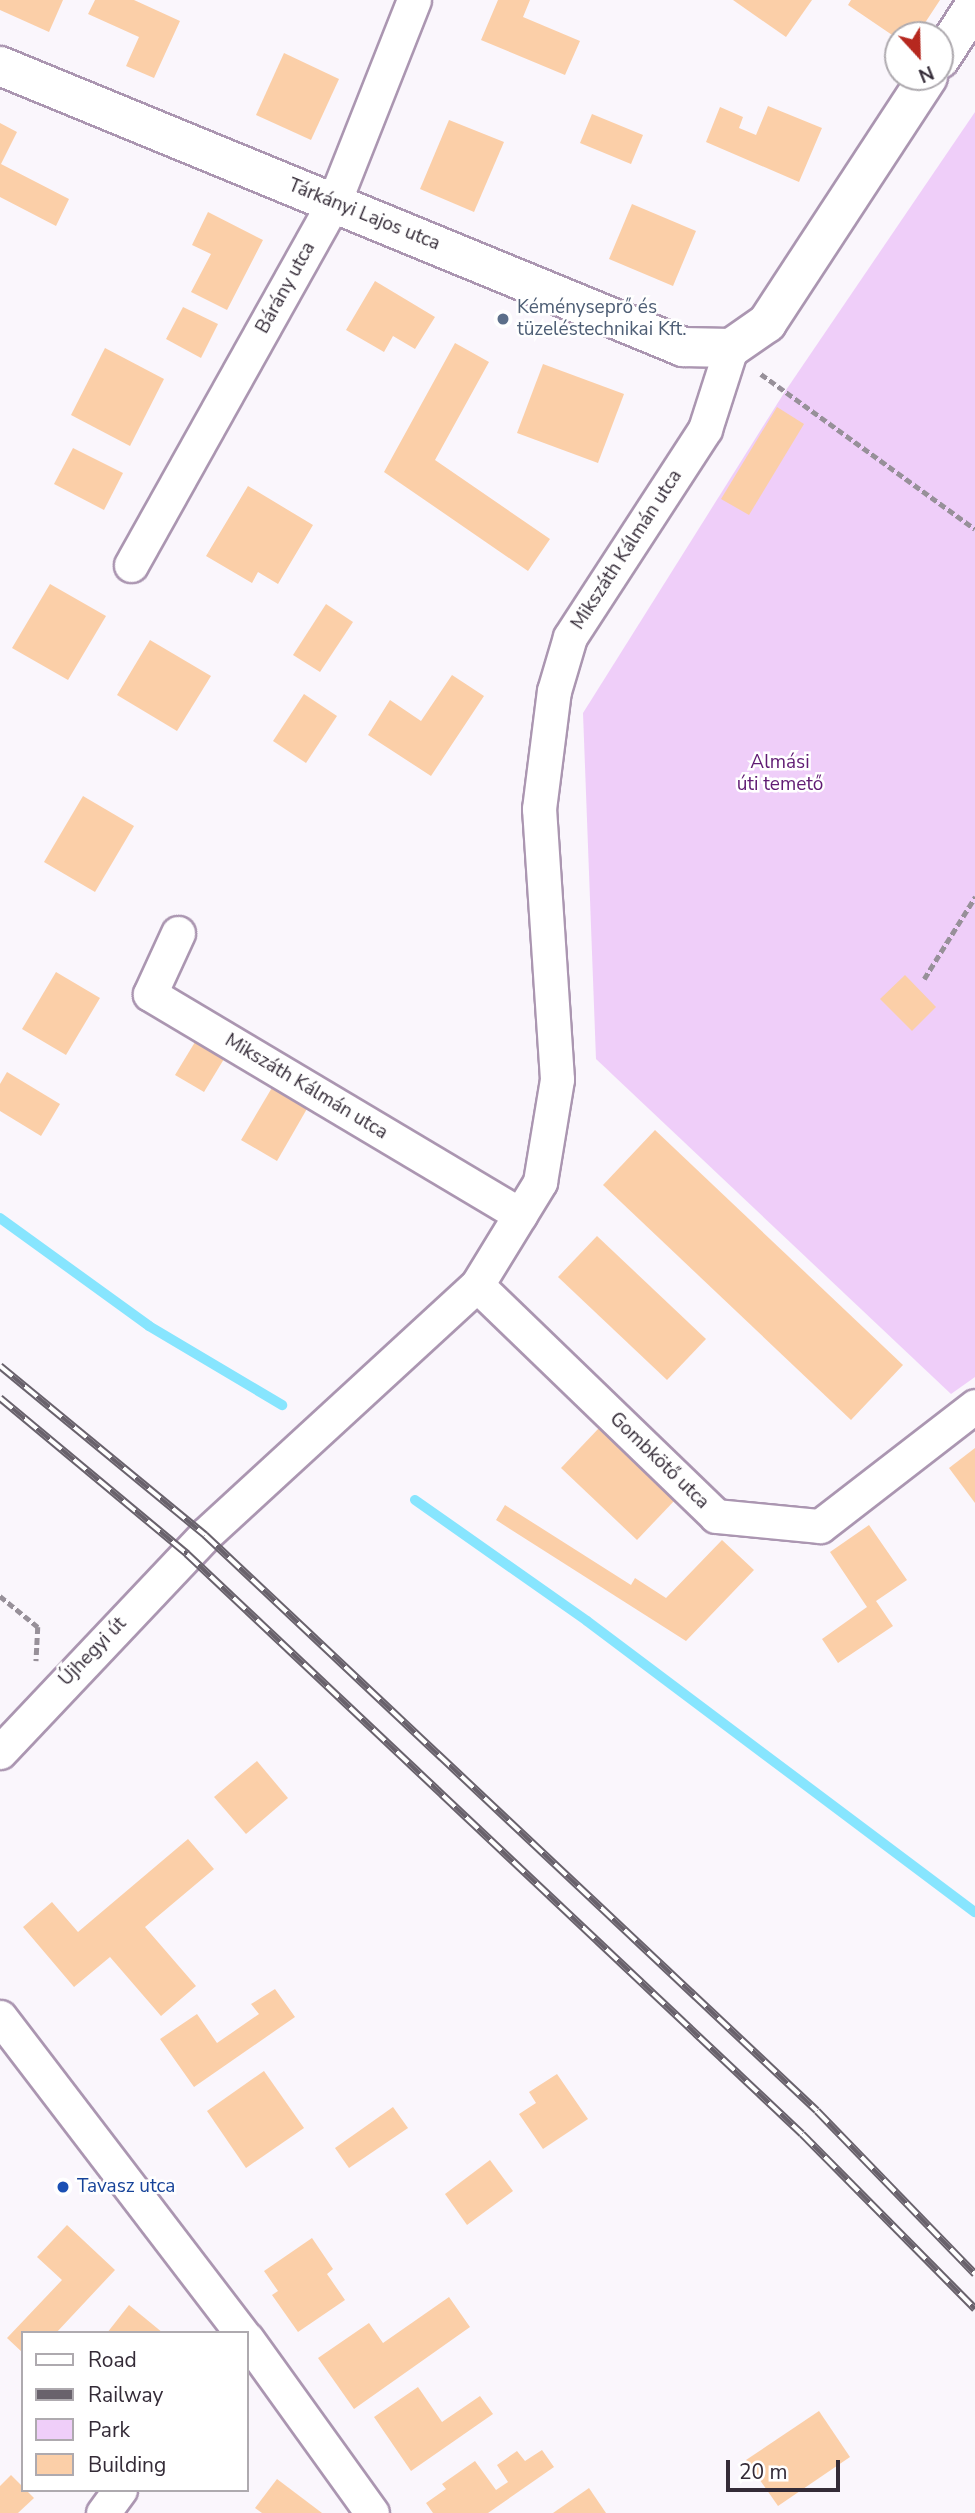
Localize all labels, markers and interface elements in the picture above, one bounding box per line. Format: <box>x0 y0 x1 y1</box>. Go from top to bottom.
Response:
north arrow <box>884 21 954 91</box>
text: N <box>915 59 938 88</box>
street label: Tárkányi Lajos utca <box>285 174 443 256</box>
street label: Bárány utca <box>252 238 320 338</box>
place label: Kéményseprő és tüzeléstechnikai Kft. <box>517 297 687 341</box>
marker: Kéményseprő és tüzeléstechnikai Kft. <box>495 311 511 327</box>
street label: Mikszáth Kálmán utca <box>567 466 687 634</box>
park label: Almási úti temető <box>737 752 823 796</box>
street label: Mikszáth Kálmán utca <box>221 1029 391 1145</box>
street label: Gombkötő utca <box>605 1408 713 1514</box>
street label: Újhegyi út <box>55 1613 131 1691</box>
place label: Tavasz utca <box>77 2176 175 2198</box>
marker: Tavasz utca <box>55 2179 71 2195</box>
legend <box>21 2331 248 2492</box>
text: Road <box>88 2346 137 2374</box>
text: Railway <box>88 2381 163 2409</box>
text: Park <box>88 2416 130 2444</box>
scale bar <box>730 2446 844 2490</box>
text: Building <box>88 2451 166 2479</box>
text: 20 m <box>739 2458 788 2486</box>

